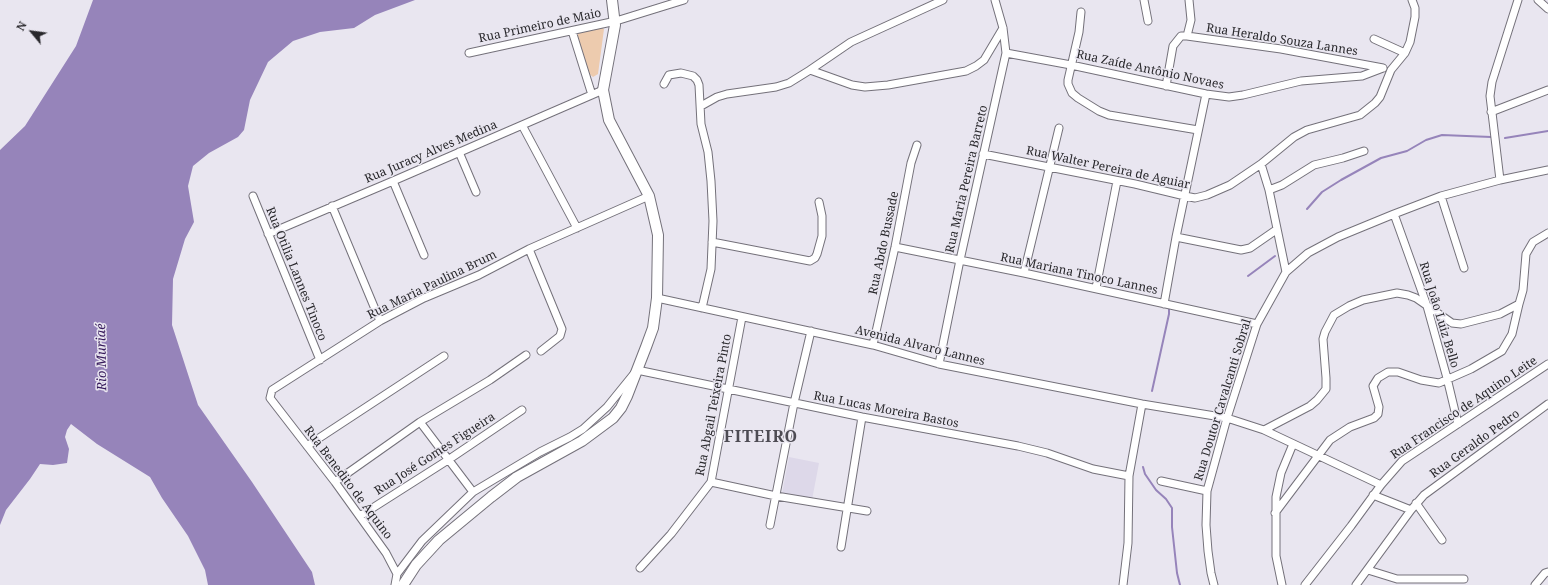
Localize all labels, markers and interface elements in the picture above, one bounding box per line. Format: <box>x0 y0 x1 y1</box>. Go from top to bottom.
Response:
street label: Rua Primeiro de Maio <box>477 6 603 46</box>
north arrow <box>12 12 52 52</box>
text: N <box>12 19 30 33</box>
street label: Rua Heraldo Souza Lannes <box>1205 21 1359 59</box>
street label: Rua Zaíde Antônio Novaes <box>1075 47 1225 93</box>
street label: Rua Maria Pereira Barreto <box>943 104 991 254</box>
street label: Rua Juracy Alves Medina <box>363 117 499 187</box>
street label: Rua Walter Pereira de Aguiar <box>1025 144 1191 192</box>
street label: Rua Abdo Bussade <box>866 190 902 296</box>
street label: Rua Otilia Lannes Tinoco <box>263 205 329 343</box>
street label: Rua Maria Paulina Brum <box>365 247 499 323</box>
street label: Rua Mariana Tinoco Lannes <box>999 250 1159 298</box>
street label: Rua João Luiz Bello <box>1416 260 1462 370</box>
street label: Rua Doutor Cavalcanti Sobral <box>1191 317 1255 483</box>
water label: Rio Muriaé <box>94 323 110 391</box>
street label: Avenida Alvaro Lannes <box>854 323 986 369</box>
street label: Rua Abgail Teixeira Pinto <box>693 333 735 477</box>
street label: Rua Francisco de Aquino Leite <box>1388 353 1540 463</box>
street label: Rua Lucas Moreira Bastos <box>812 389 960 431</box>
street label: Rua Geraldo Pedro <box>1427 407 1523 481</box>
street label: Rua José Gomes Figueira <box>372 410 498 498</box>
street label: Rua Benedito de Aquino <box>301 424 395 542</box>
district label: FITEIRO <box>724 427 798 447</box>

